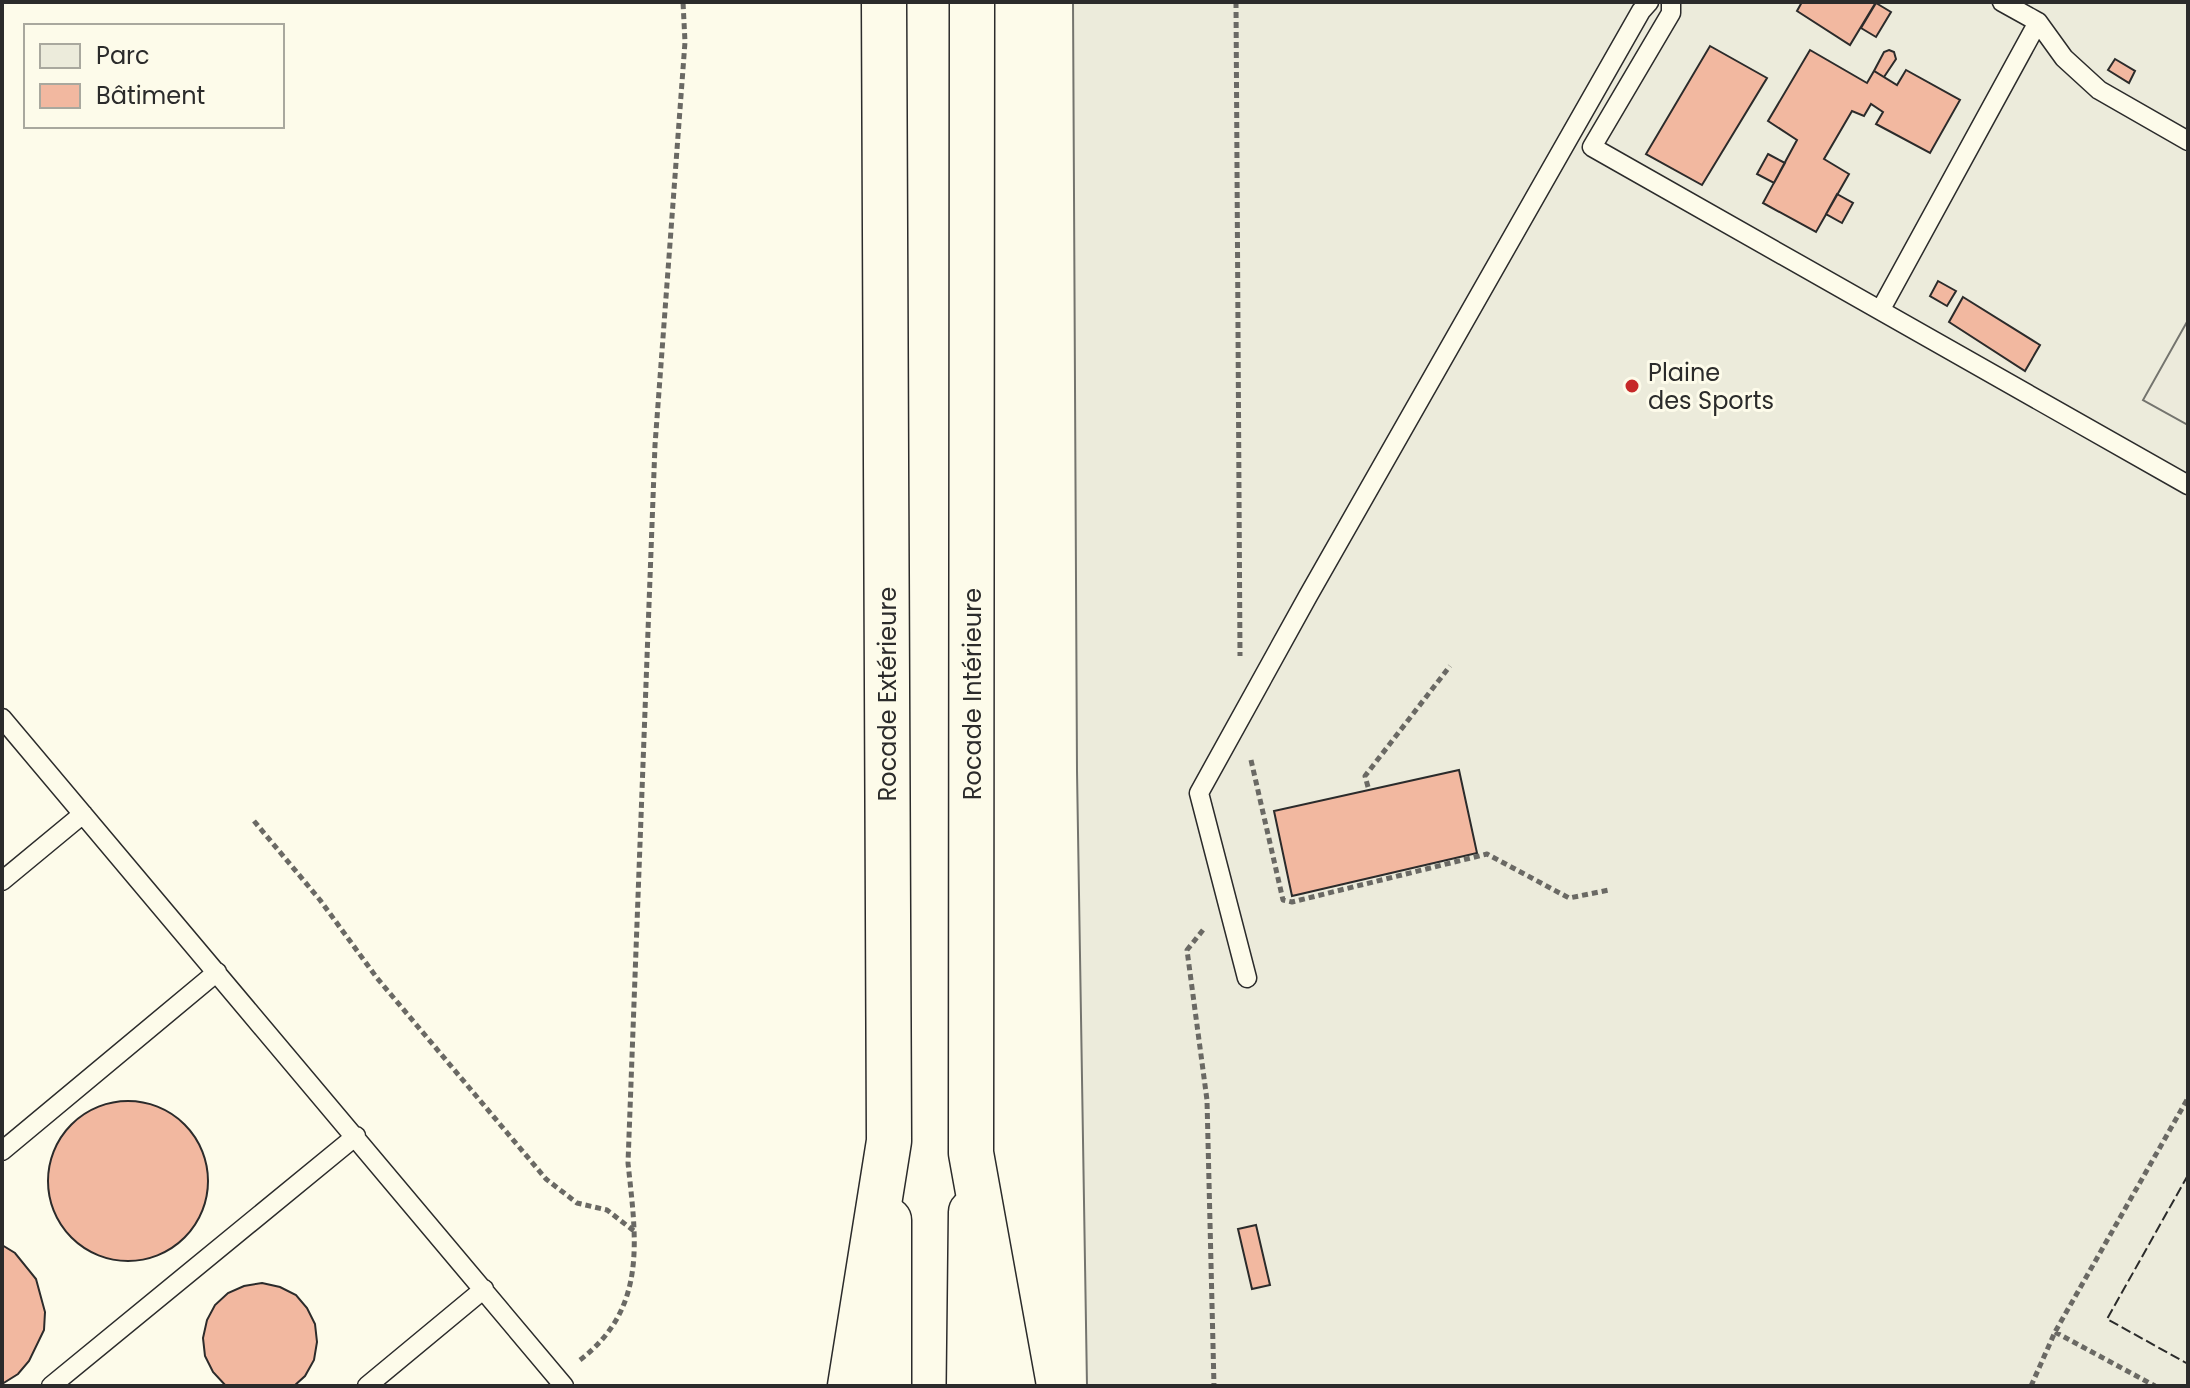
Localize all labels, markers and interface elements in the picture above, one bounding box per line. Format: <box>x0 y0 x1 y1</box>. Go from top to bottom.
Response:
legend <box>24 24 284 128</box>
text: Parc <box>96 39 150 72</box>
text: Bâtiment <box>96 79 205 112</box>
place label: Plaine des Sports <box>1648 356 1774 417</box>
marker: Plaine des Sports <box>1623 377 1641 395</box>
street label: Rocade Extérieure <box>871 587 904 801</box>
street label: Rocade Intérieure <box>956 588 989 800</box>

